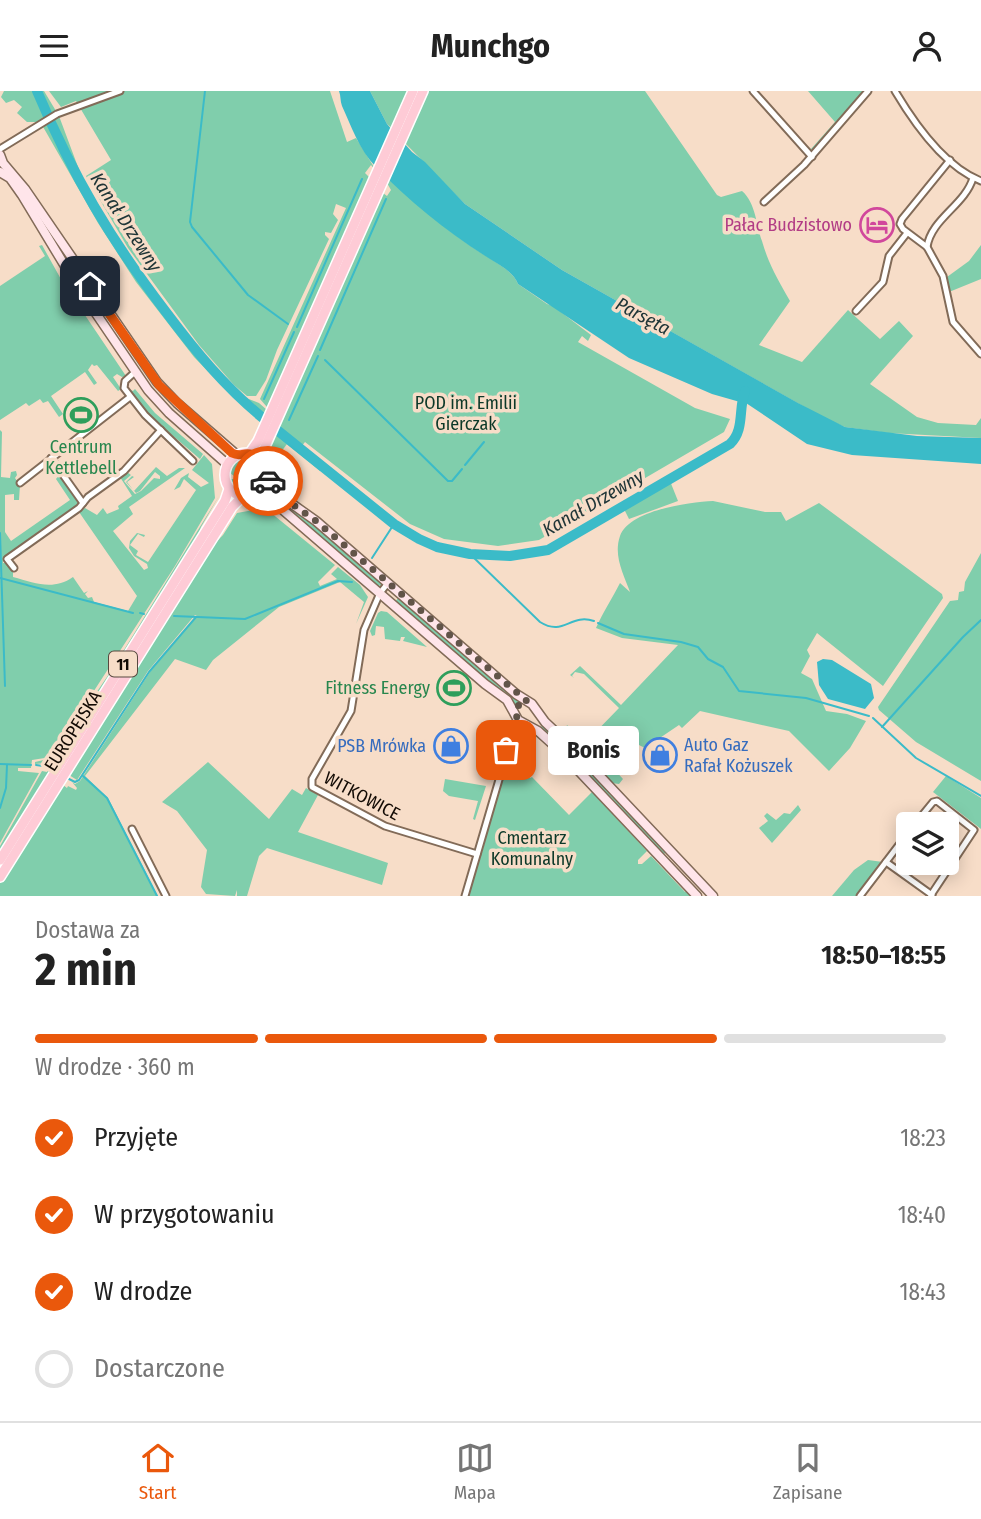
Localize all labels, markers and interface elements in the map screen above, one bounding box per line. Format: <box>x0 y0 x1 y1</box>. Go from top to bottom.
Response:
icon: menu <box>35 27 73 65</box>
text: Munchgo <box>431 27 550 65</box>
icon: person <box>908 27 946 65</box>
water label: Kanał Drzewny <box>85 168 167 276</box>
hotel icon: Pałac Budzistowo <box>858 206 896 244</box>
place label: Pałac Budzistowo <box>724 214 852 236</box>
pin <box>60 256 120 316</box>
icon: home <box>71 267 109 305</box>
water label: Parsęta <box>612 292 674 340</box>
park label: POD im. Emilii Gierczak <box>415 392 517 435</box>
sports icon: Centrum Kettlebell <box>62 396 100 434</box>
place label: Centrum Kettlebell <box>45 436 117 479</box>
courier <box>233 446 303 516</box>
icon: car <box>249 462 287 500</box>
water label: Kanał Drzewny <box>538 464 648 541</box>
road number: 11 <box>109 651 137 677</box>
sports icon: Fitness Energy <box>435 669 473 707</box>
place label: Fitness Energy <box>325 677 430 699</box>
street label: EUROPEJSKA <box>40 686 107 775</box>
pin <box>476 720 536 780</box>
callout: Bonis <box>548 725 639 775</box>
shop icon: PSB Mrówka <box>432 727 470 765</box>
icon: bag <box>487 731 525 769</box>
place label: Auto Gaz Rafał Kożuszek <box>684 734 793 777</box>
place label: PSB Mrówka <box>337 735 426 757</box>
text: Bonis <box>567 736 620 764</box>
shop icon: Auto Gaz Rafał Kożuszek <box>641 736 679 774</box>
street label: WITKOWICE <box>320 767 404 825</box>
map controls <box>896 812 959 875</box>
button: layers <box>896 812 959 875</box>
park label: Cmentarz Komunalny <box>491 827 573 870</box>
text: Dostawa za <box>35 916 140 944</box>
text: 18:50–18:55 <box>821 940 946 971</box>
text: 2 min <box>35 942 137 997</box>
text: W drodze · 360 m <box>35 1053 195 1081</box>
icon: check <box>35 1119 73 1157</box>
text: Przyjęte <box>94 1122 178 1153</box>
text: 18:23 <box>900 1124 946 1152</box>
icon: check <box>35 1196 73 1234</box>
text: W przygotowaniu <box>94 1199 275 1230</box>
text: 18:40 <box>898 1201 946 1229</box>
icon: check <box>35 1273 73 1311</box>
text: W drodze <box>94 1276 192 1307</box>
text: 18:43 <box>900 1278 946 1306</box>
text: Dostarczone <box>94 1353 225 1384</box>
tab: Start <box>139 1439 177 1504</box>
tab: Mapa <box>454 1439 496 1504</box>
tab: Zapisane <box>773 1439 842 1504</box>

